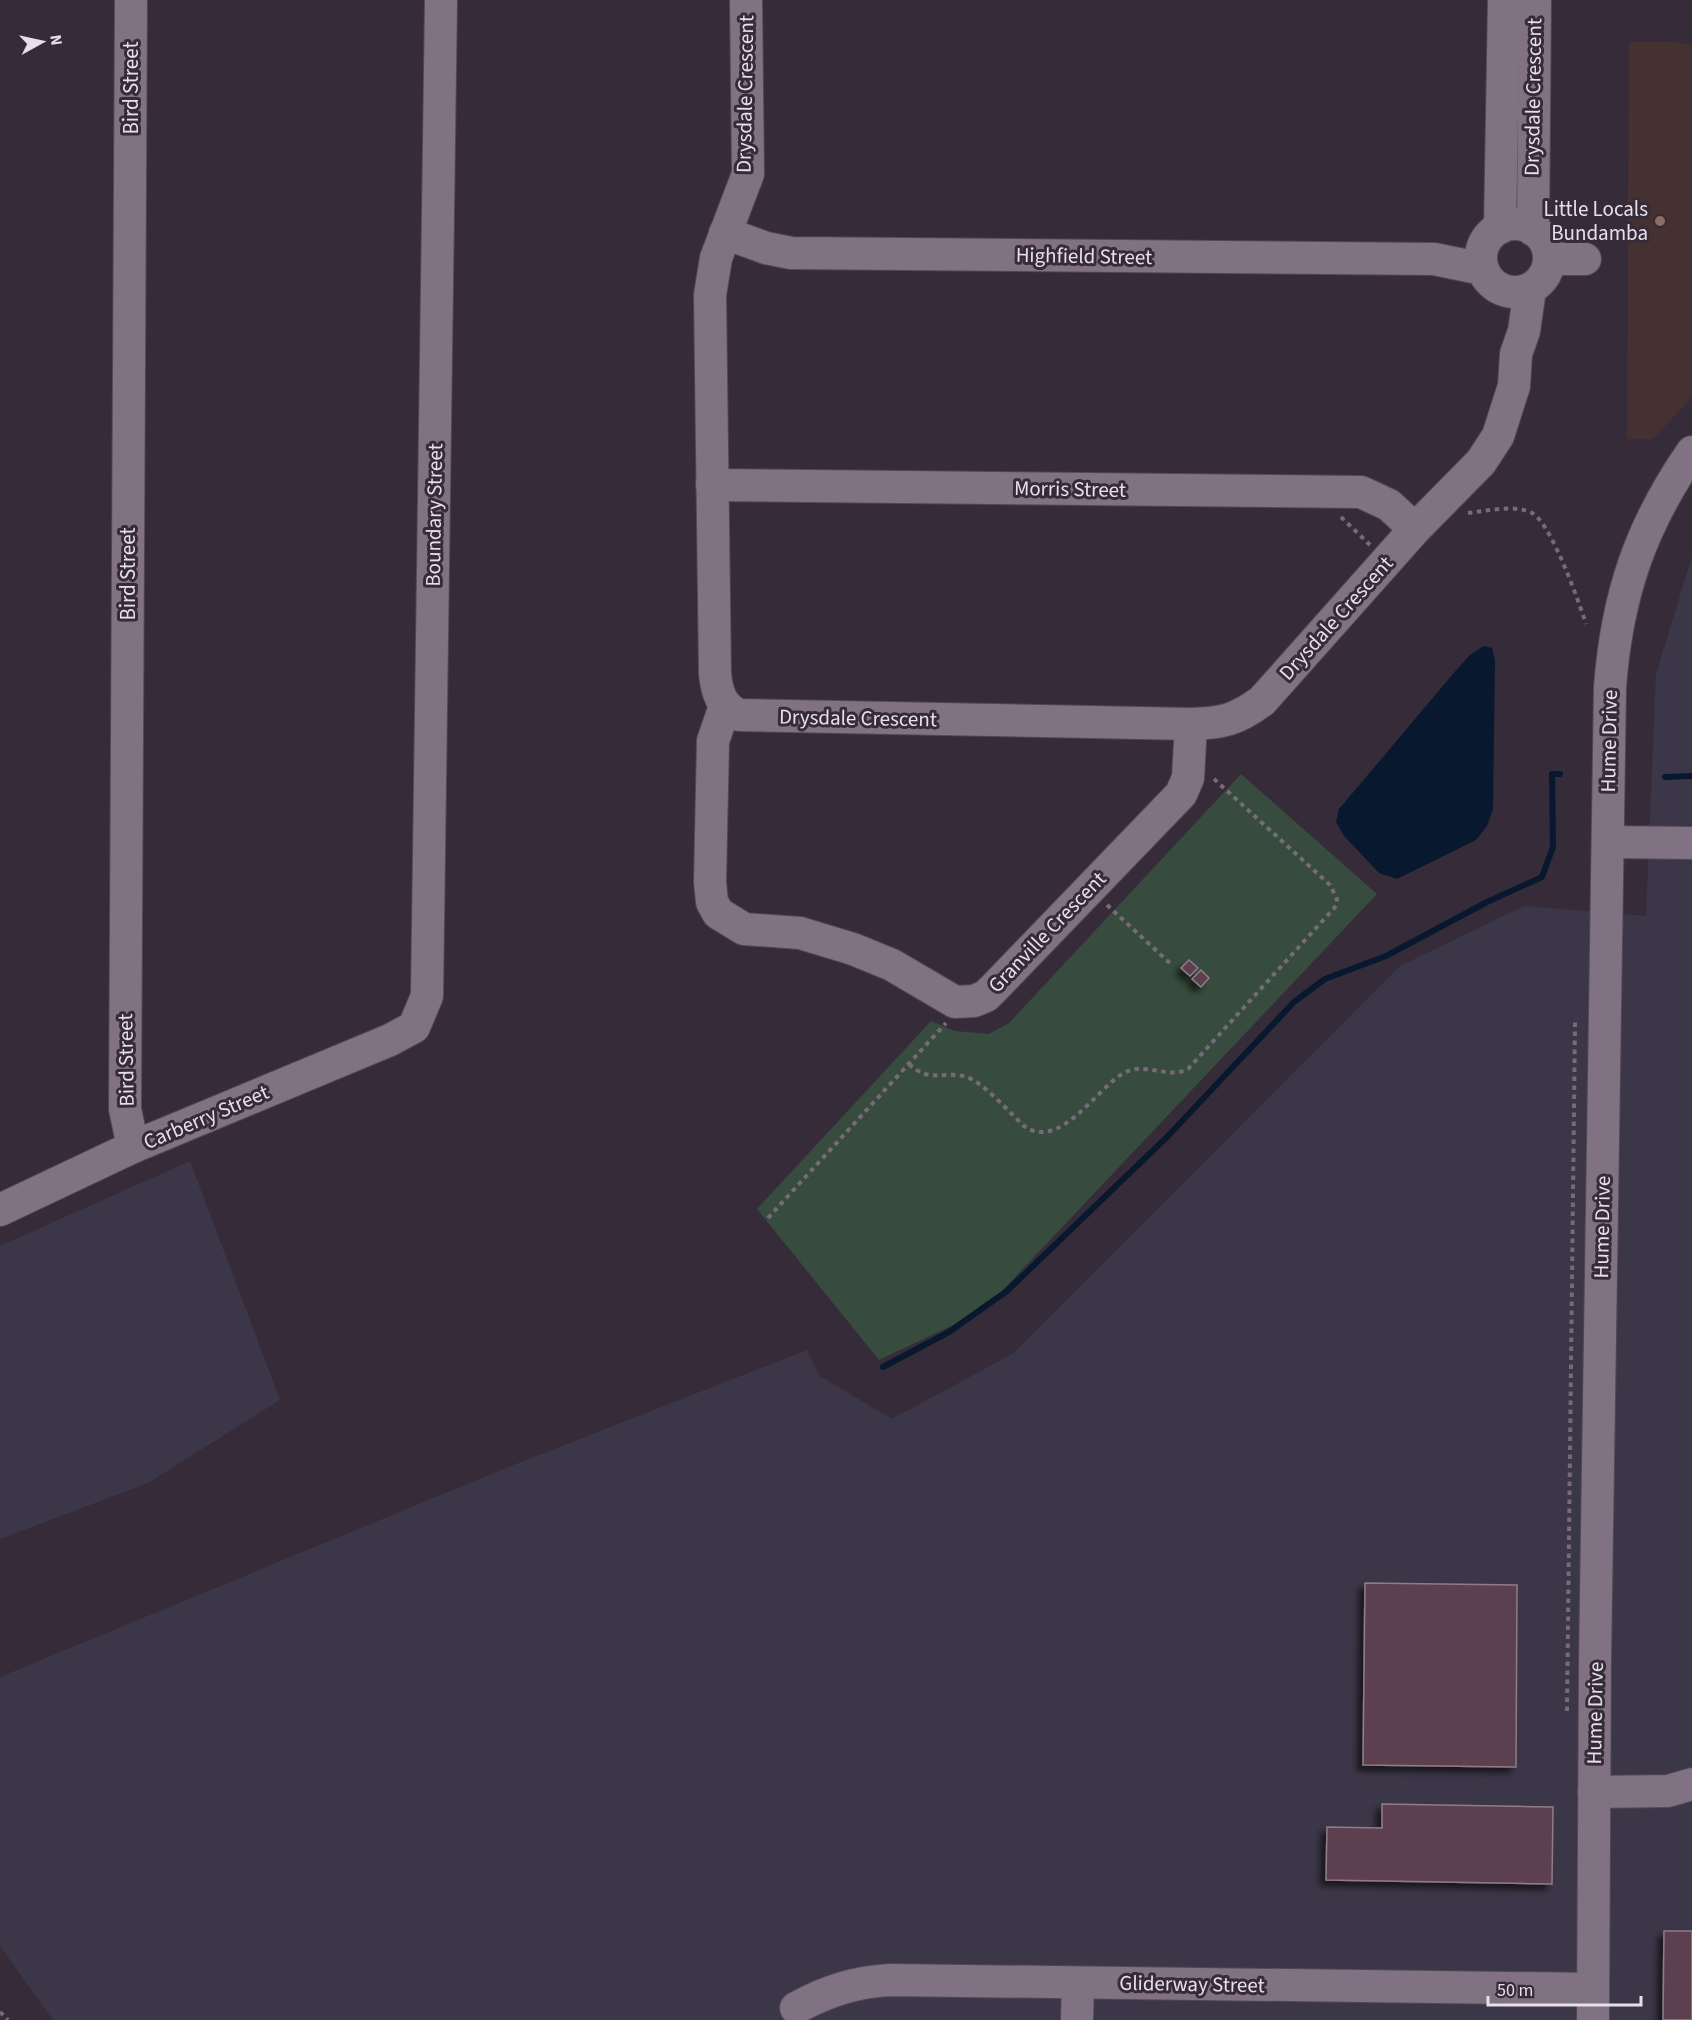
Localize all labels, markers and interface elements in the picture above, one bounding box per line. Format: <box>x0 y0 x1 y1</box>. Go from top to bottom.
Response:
north arrow <box>12 12 72 72</box>
street label: Drysdale Crescent <box>729 15 761 173</box>
street label: Drysdale Crescent <box>1517 18 1549 176</box>
text: N <box>44 33 67 47</box>
street label: Bird Street <box>116 41 146 135</box>
place label: Little Locals Bundamba <box>1543 194 1648 248</box>
marker: Little Locals Bundamba <box>1653 214 1667 228</box>
street label: Highfield Street <box>1016 240 1152 272</box>
street label: Boundary Street <box>418 443 450 587</box>
street label: Morris Street <box>1014 473 1126 505</box>
street label: Bird Street <box>113 527 143 621</box>
street label: Drysdale Crescent <box>1272 549 1400 687</box>
street label: Hume Drive <box>1593 689 1625 793</box>
street label: Drysdale Crescent <box>779 702 937 734</box>
street label: Granville Crescent <box>981 865 1113 999</box>
street label: Bird Street <box>110 1013 142 1107</box>
street label: Carberry Street <box>139 1077 273 1157</box>
street label: Hume Drive <box>1586 1175 1618 1279</box>
street label: Hume Drive <box>1579 1661 1611 1765</box>
street label: Gliderway Street <box>1119 1968 1265 2000</box>
scale bar <box>1488 1969 1641 2007</box>
text: 50 m <box>1497 1978 1533 2003</box>

